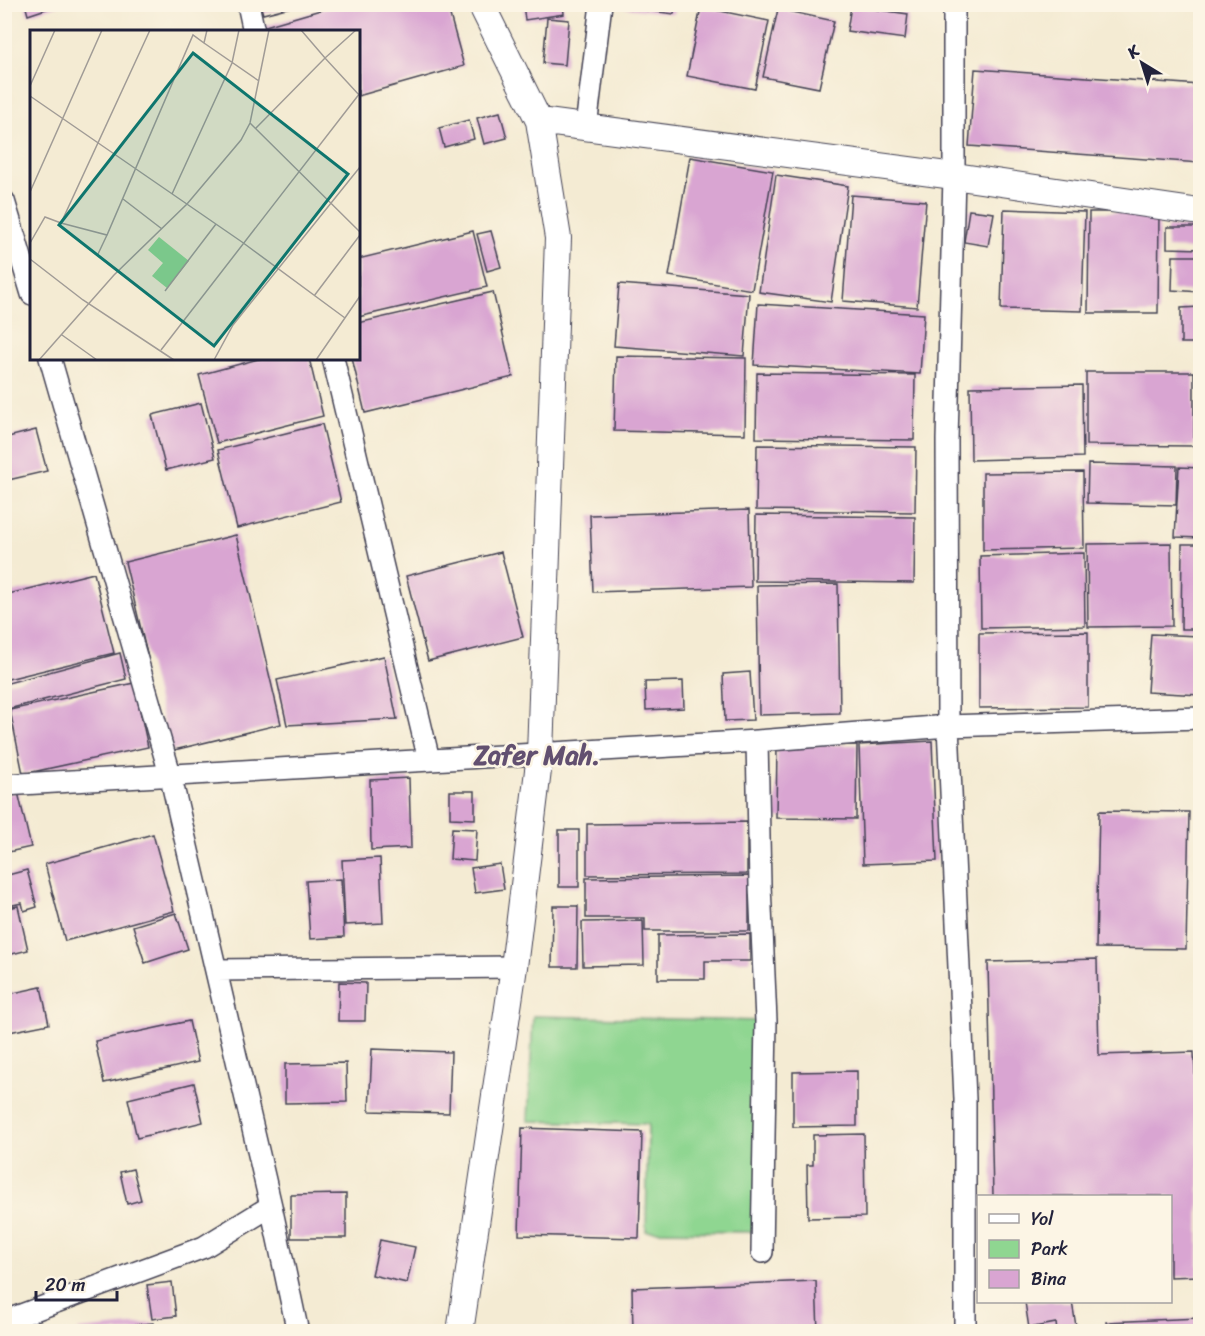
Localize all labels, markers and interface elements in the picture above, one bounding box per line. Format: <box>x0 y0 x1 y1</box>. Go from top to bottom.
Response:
inset map <box>30 30 360 360</box>
north arrow <box>1112 33 1172 93</box>
text: K <box>1120 36 1147 67</box>
district label: Zafer Mah. <box>473 732 600 778</box>
legend <box>977 1195 1172 1303</box>
text: Yol <box>1031 1203 1054 1235</box>
text: Park <box>1031 1233 1068 1265</box>
text: Bina <box>1031 1263 1067 1295</box>
scale bar <box>36 1264 117 1302</box>
text: 20 m <box>45 1269 85 1301</box>

